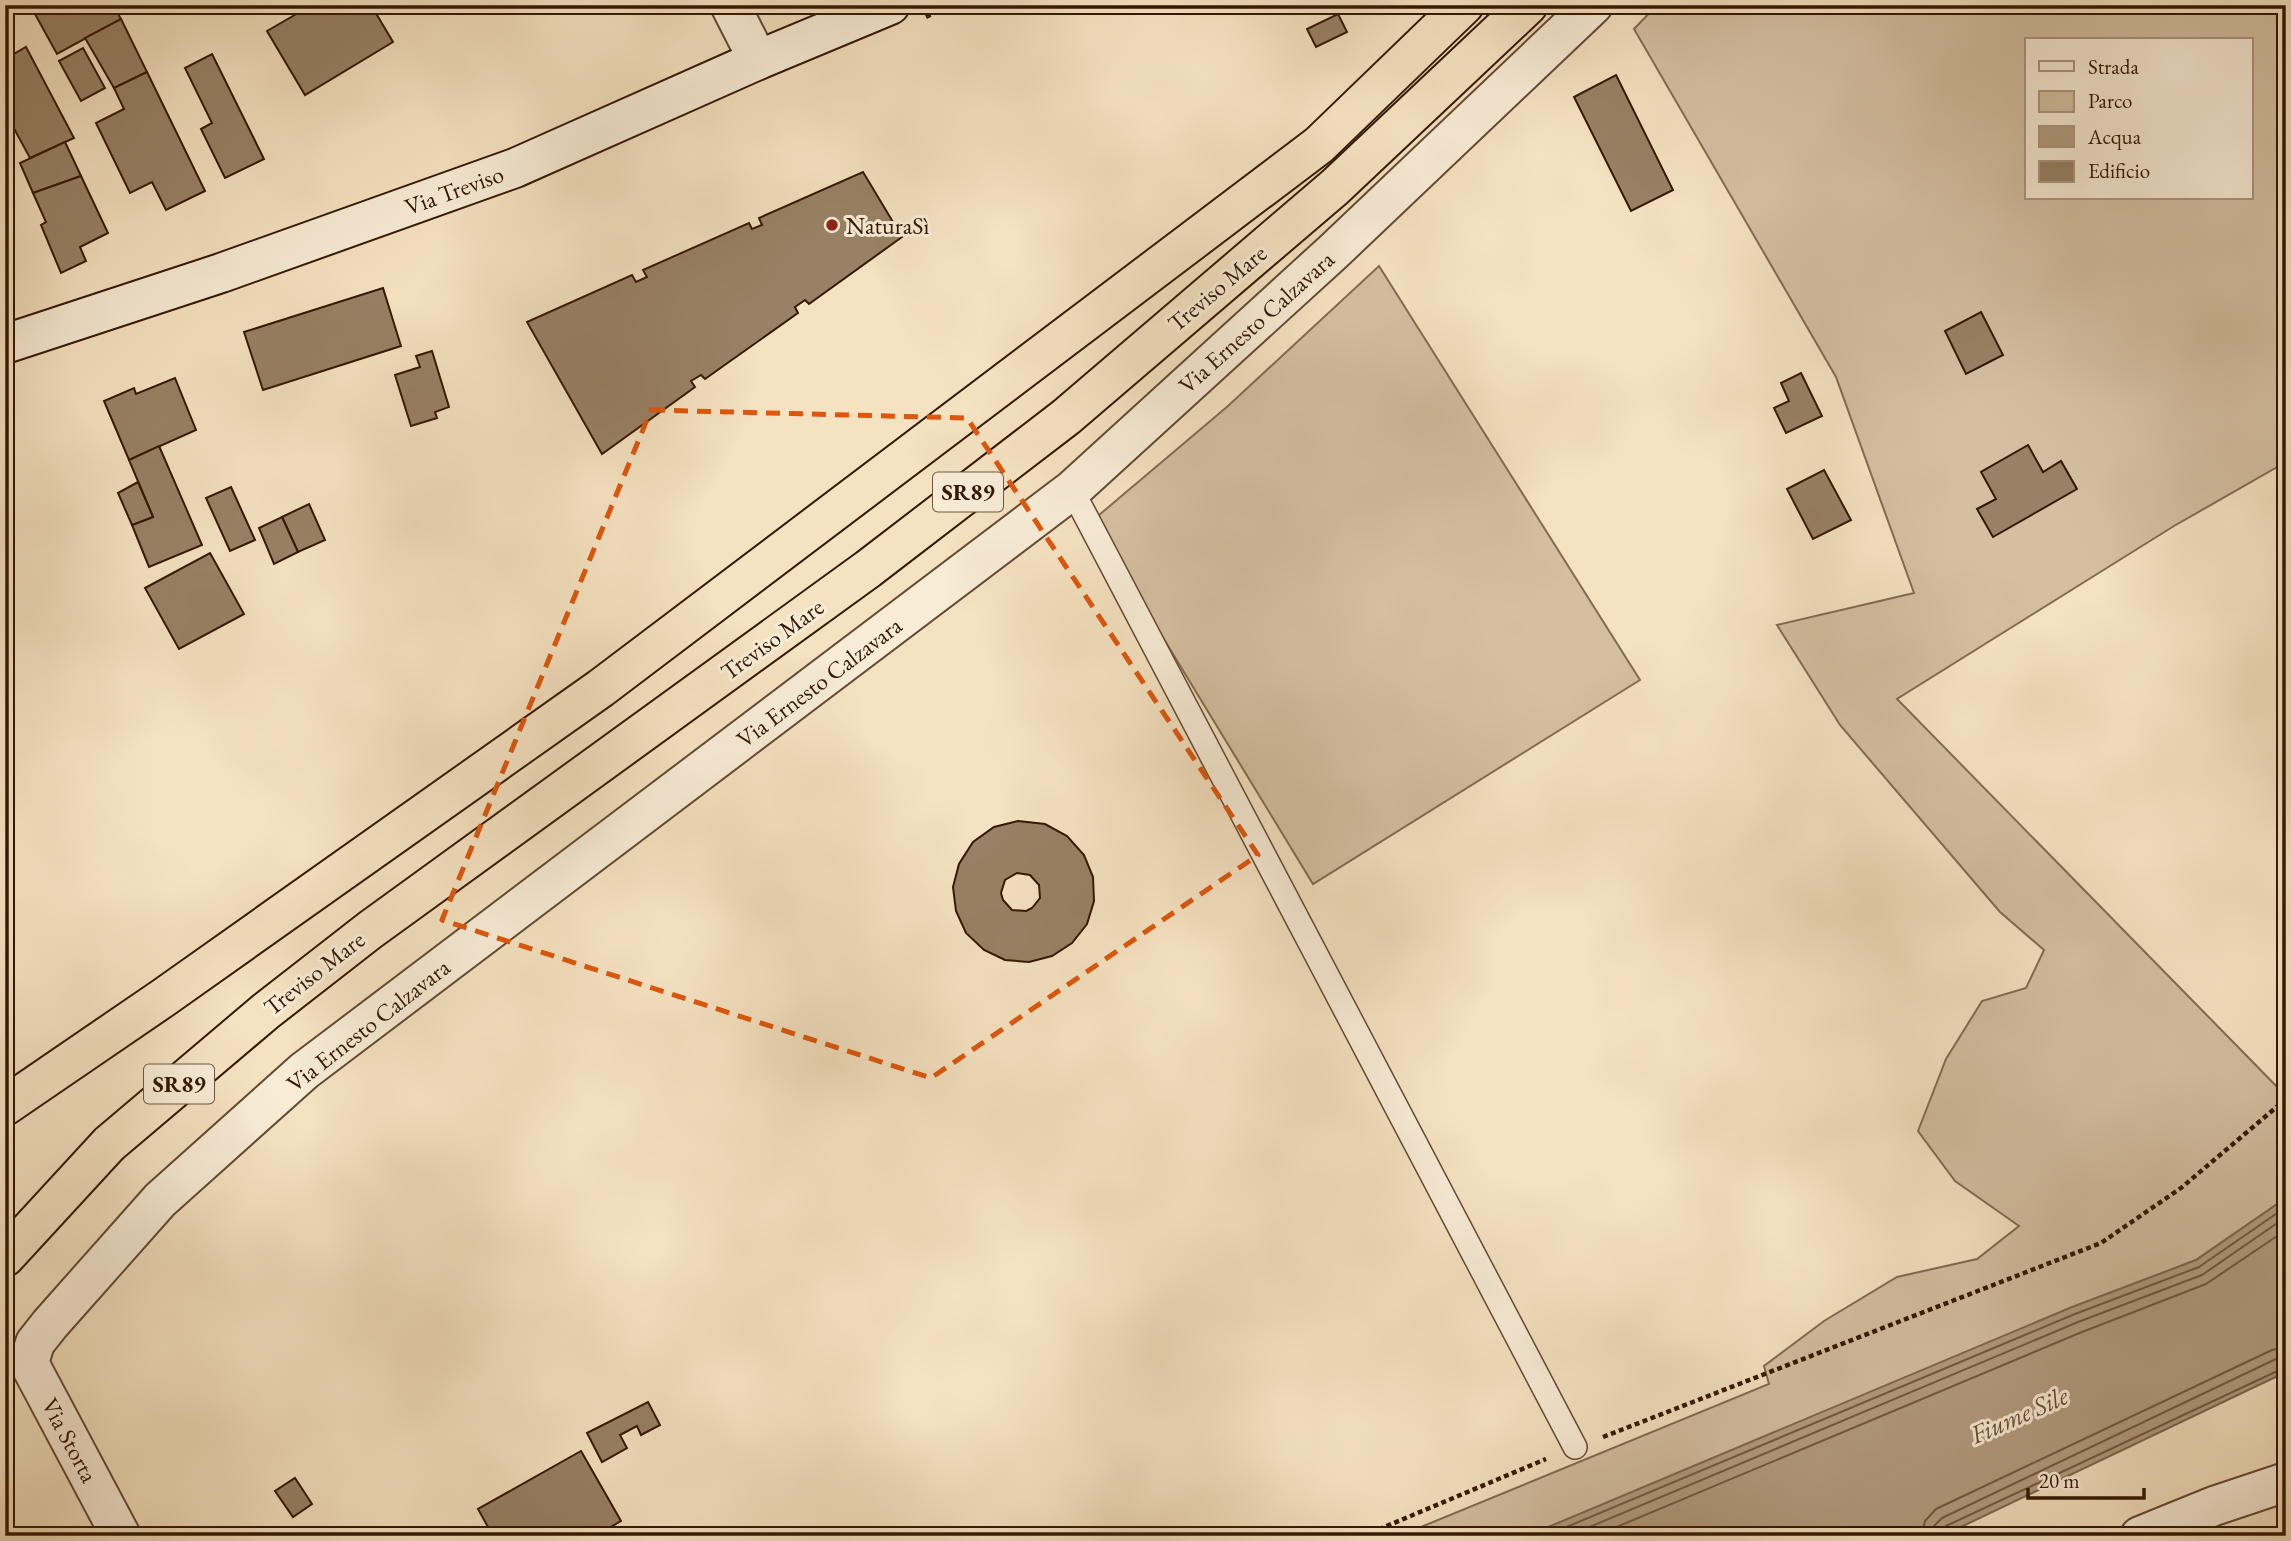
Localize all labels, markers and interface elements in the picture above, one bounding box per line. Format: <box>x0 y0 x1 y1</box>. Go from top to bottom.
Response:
legend <box>2025 38 2252 200</box>
text: Strada <box>2088 53 2139 80</box>
text: Parco <box>2088 87 2132 114</box>
text: Acqua <box>2087 123 2142 150</box>
text: Edificio <box>2088 157 2150 184</box>
street label: Via Treviso <box>400 158 508 222</box>
place label: NaturaSì <box>846 210 930 241</box>
marker: NaturaSì <box>824 217 840 233</box>
street label: Treviso Mare <box>1161 238 1273 338</box>
street label: Via Ernesto Calzavara <box>1172 244 1341 400</box>
road number: SR89 <box>933 472 1003 512</box>
street label: Treviso Mare <box>714 591 830 687</box>
street label: Via Ernesto Calzavara <box>730 609 908 754</box>
street label: Treviso Mare <box>257 924 371 1022</box>
street label: Via Ernesto Calzavara <box>280 951 456 1099</box>
road number: SR89 <box>144 1064 214 1104</box>
water label: Fiume Sile <box>1964 1378 2074 1452</box>
street label: Via Storta <box>35 1392 105 1488</box>
scale bar <box>2028 1457 2144 1501</box>
text: 20 m <box>2039 1467 2080 1494</box>

